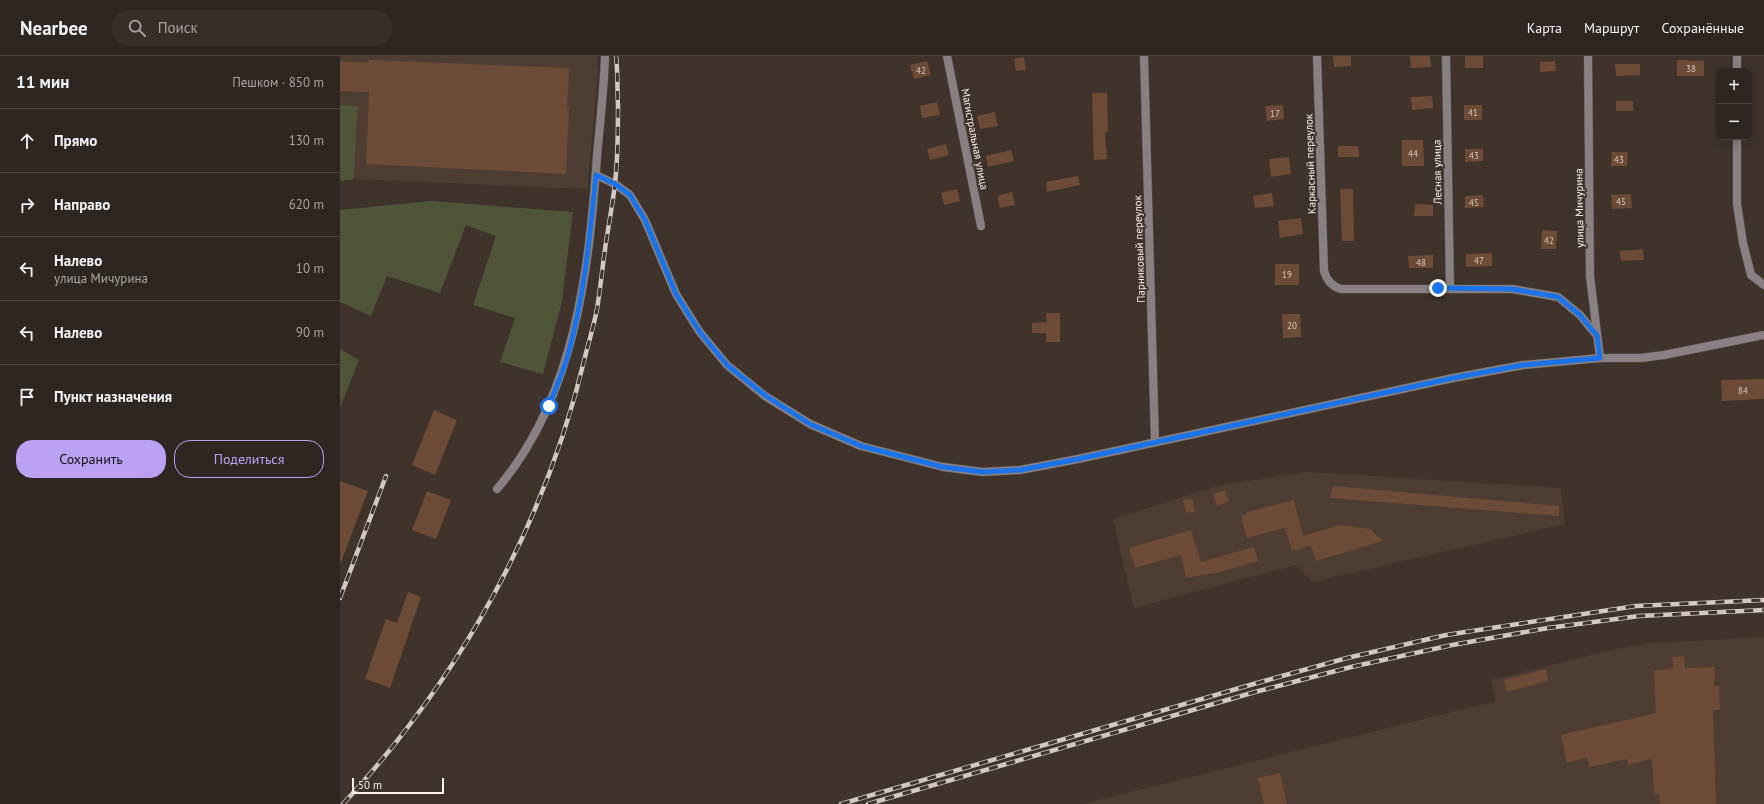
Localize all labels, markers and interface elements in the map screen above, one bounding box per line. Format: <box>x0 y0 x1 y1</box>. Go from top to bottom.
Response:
search box <box>112 10 392 46</box>
text: Nearbee <box>20 16 88 40</box>
icon: search <box>126 17 148 39</box>
text: Поиск <box>158 18 198 37</box>
text: Карта <box>1527 19 1562 37</box>
text: Маршрут <box>1584 19 1639 37</box>
text: Сохранённые <box>1661 19 1744 37</box>
house number: 38 <box>1686 63 1696 74</box>
house number: 42 <box>916 65 926 76</box>
map controls <box>1716 68 1752 140</box>
button: + <box>1716 68 1752 104</box>
text: 11 мин <box>16 71 69 93</box>
text: Пешком · 850 m <box>232 74 324 91</box>
street label: Магистральная улица <box>958 87 992 191</box>
button: − <box>1716 104 1752 140</box>
house number: 41 <box>1468 107 1478 118</box>
house number: 17 <box>1270 108 1280 119</box>
street label: Каркасный переулок <box>1301 113 1319 214</box>
icon: ahead <box>16 130 38 152</box>
text: Прямо <box>54 131 97 150</box>
text: 130 m <box>289 132 324 149</box>
street label: Лесная улица <box>1429 139 1445 206</box>
house number: 44 <box>1408 148 1418 159</box>
house number: 43 <box>1469 150 1479 161</box>
house number: 43 <box>1614 154 1624 165</box>
street label: улица Мичурина <box>1571 168 1587 248</box>
icon: right <box>16 194 38 216</box>
street label: Парниковый переулок <box>1130 194 1148 303</box>
text: Направо <box>54 195 110 214</box>
text: 620 m <box>289 196 324 213</box>
house number: 45 <box>1616 196 1626 207</box>
house number: 45 <box>1469 197 1479 208</box>
house number: 42 <box>1544 235 1554 246</box>
text: Налево <box>54 251 102 270</box>
house number: 47 <box>1474 255 1484 266</box>
house number: 48 <box>1416 257 1426 268</box>
icon: left <box>16 258 38 280</box>
text: 10 m <box>296 260 324 277</box>
house number: 19 <box>1282 269 1292 280</box>
text: улица Мичурина <box>54 270 148 287</box>
route end <box>1429 279 1447 297</box>
house number: 20 <box>1287 320 1297 331</box>
icon: left <box>16 322 38 344</box>
text: Налево <box>54 323 102 342</box>
text: 90 m <box>296 324 324 341</box>
house number: 84 <box>1738 385 1748 396</box>
icon: arrive <box>16 386 38 408</box>
text: Пункт назначения <box>54 387 172 406</box>
route start <box>540 397 558 415</box>
button: Сохранить <box>16 440 166 478</box>
button: Поделиться <box>174 440 324 478</box>
scale bar <box>352 776 444 795</box>
text: 50 m <box>358 778 382 792</box>

